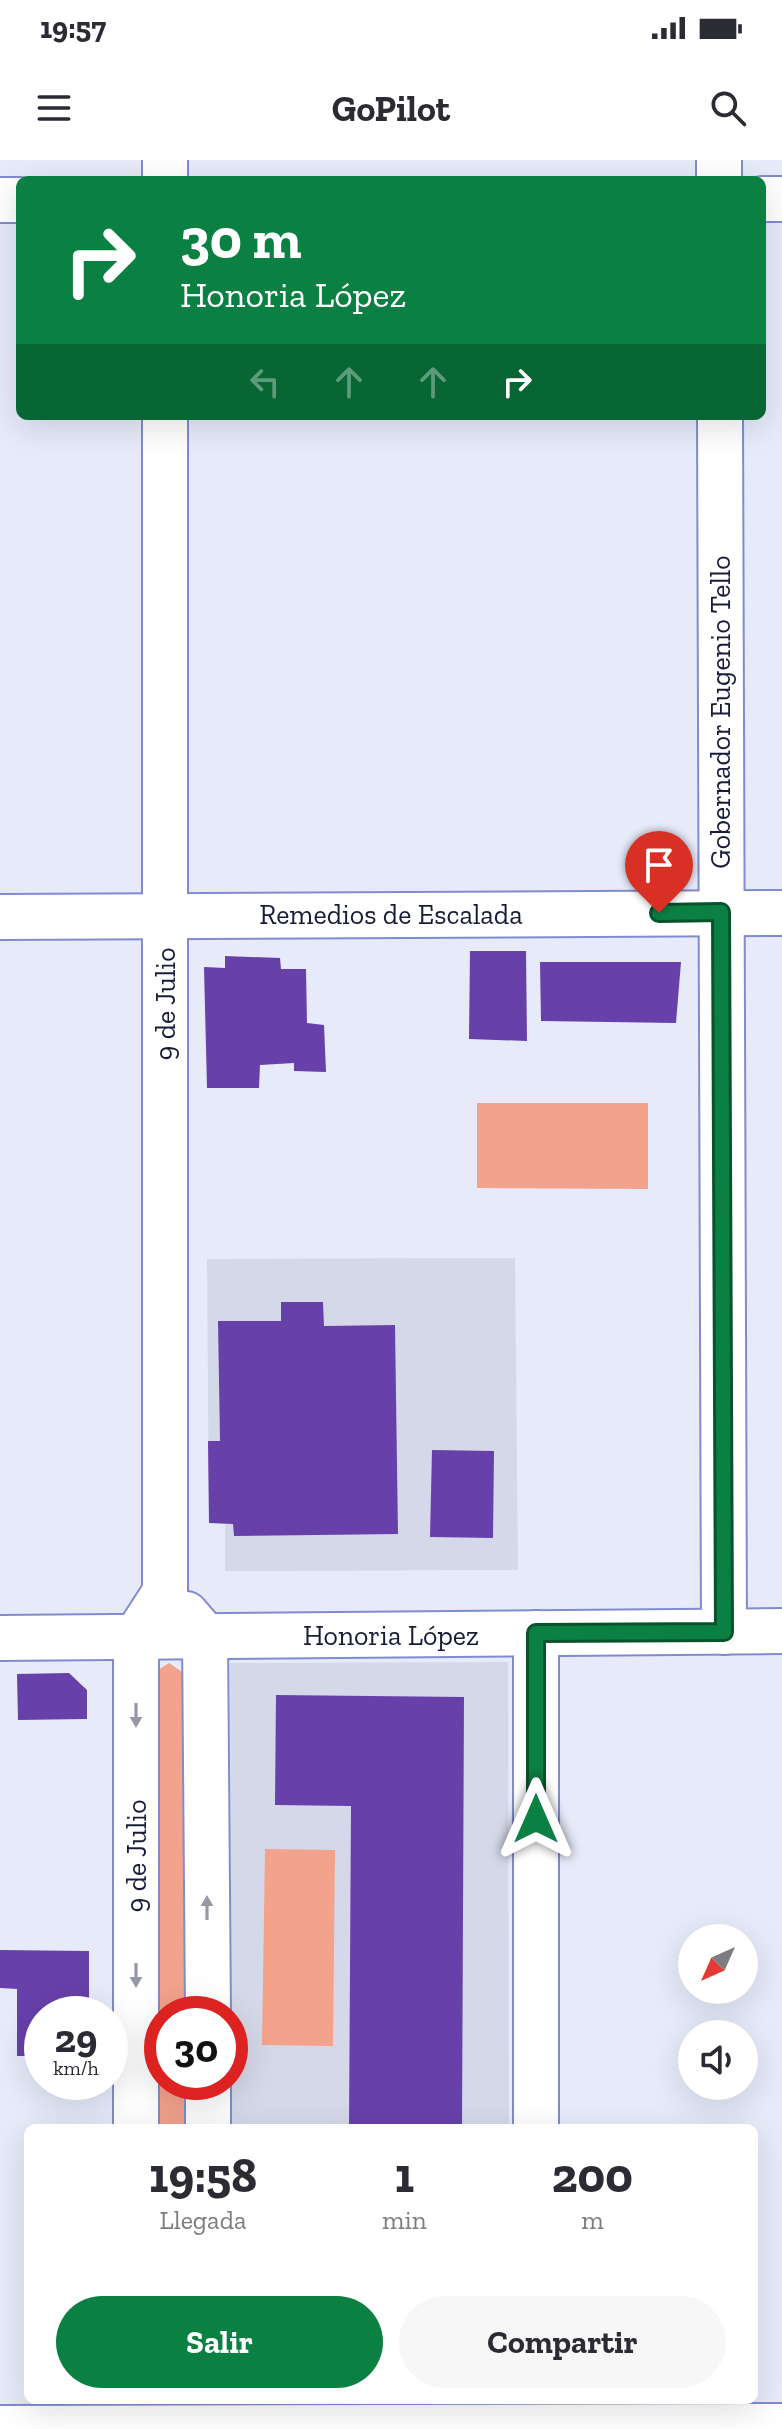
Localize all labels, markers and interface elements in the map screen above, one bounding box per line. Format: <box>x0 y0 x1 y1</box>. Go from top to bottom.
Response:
text: 19:57 <box>40 10 106 46</box>
icon: menu <box>32 86 76 130</box>
icon: search <box>706 86 750 130</box>
text: GoPilot <box>332 87 450 130</box>
text: 30 m <box>180 205 302 272</box>
icon: right <box>48 208 152 312</box>
text: Honoria López <box>180 273 406 316</box>
icon: left <box>243 360 287 404</box>
icon: ahead <box>327 360 371 404</box>
icon: ahead <box>411 360 455 404</box>
icon: right <box>495 360 539 404</box>
street label: Gobernador Eugenio Tello <box>704 555 737 869</box>
pin <box>625 831 693 913</box>
icon: arrive <box>637 843 681 887</box>
street label: Remedios de Escalada <box>259 898 523 931</box>
street label: 9 de Julio <box>149 947 182 1061</box>
street label: Honoria López <box>303 1619 479 1652</box>
one-way arrow <box>130 1703 142 1728</box>
position arrow <box>494 1777 578 1861</box>
street label: 9 de Julio <box>120 1799 153 1913</box>
one-way arrow <box>201 1895 213 1920</box>
north arrow <box>678 1924 758 2004</box>
map controls <box>678 1924 758 2100</box>
one-way arrow <box>130 1963 142 1988</box>
speed limit sign: 30 <box>144 1996 248 2100</box>
text: 29 <box>55 2014 97 2062</box>
button: sound <box>678 2020 758 2100</box>
text: km/h <box>53 2056 99 2080</box>
text: 19:58 <box>149 2147 257 2204</box>
text: 1 <box>395 2147 414 2204</box>
text: 200 <box>552 2147 633 2204</box>
text: Llegada <box>160 2204 247 2236</box>
text: min <box>382 2204 427 2236</box>
text: m <box>581 2204 604 2236</box>
button: Salir <box>56 2296 383 2388</box>
button: Compartir <box>399 2296 726 2388</box>

